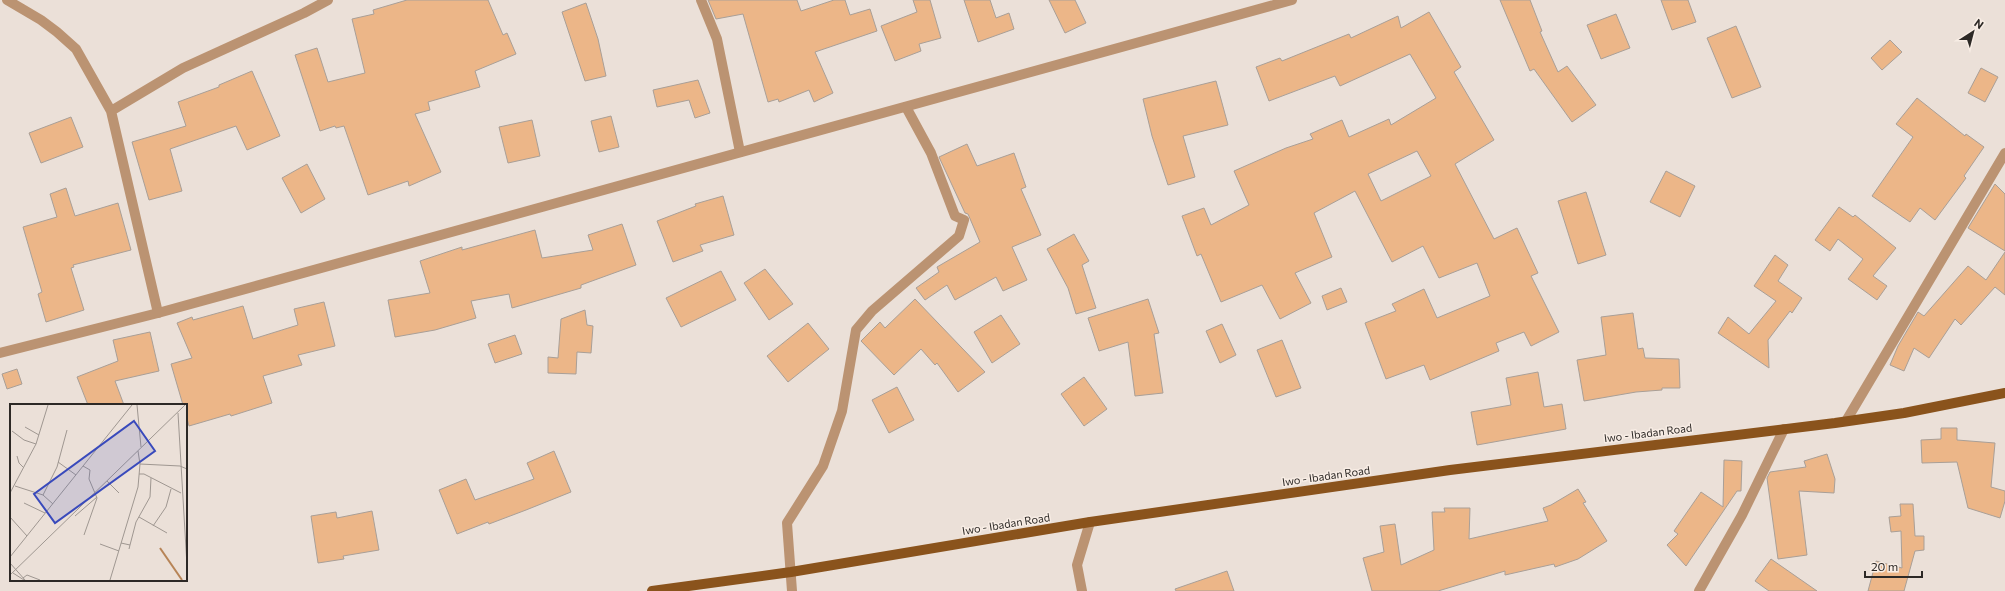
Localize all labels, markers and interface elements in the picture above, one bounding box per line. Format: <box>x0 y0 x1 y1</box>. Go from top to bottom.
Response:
north arrow <box>1953 12 1993 52</box>
text: N <box>1972 16 1986 31</box>
inset map <box>10 404 187 581</box>
street label: Iwo - Ibadan Road <box>1603 421 1693 444</box>
street label: Iwo - Ibadan Road <box>1281 463 1371 488</box>
street label: Iwo - Ibadan Road <box>961 510 1051 537</box>
scale bar <box>1865 553 1922 579</box>
text: 20 m <box>1871 559 1898 573</box>

